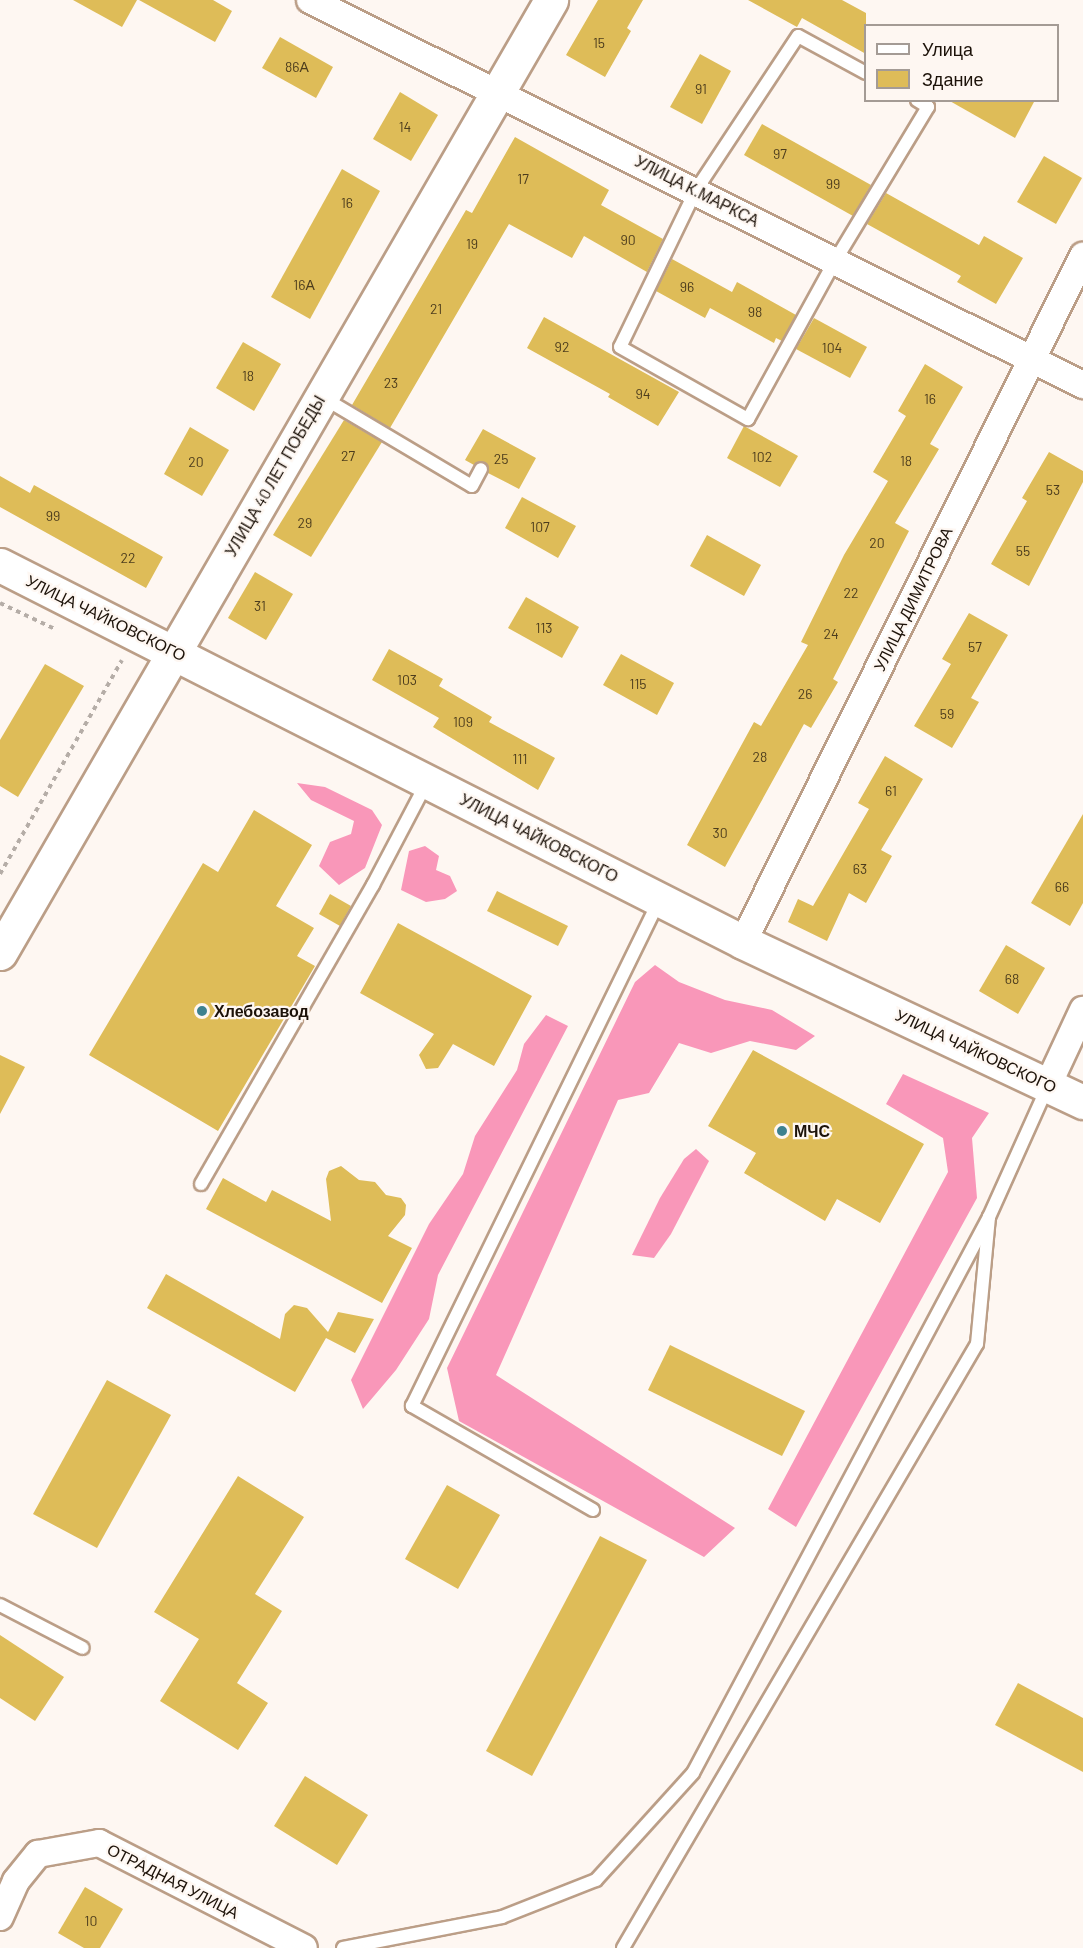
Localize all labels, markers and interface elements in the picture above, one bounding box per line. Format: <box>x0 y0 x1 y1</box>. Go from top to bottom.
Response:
legend <box>864 24 1059 102</box>
house number: 15 <box>593 35 605 51</box>
text: Улица <box>922 38 973 60</box>
house number: 86А <box>285 59 309 75</box>
text: Здание <box>922 68 983 90</box>
house number: 91 <box>695 81 707 97</box>
house number: 14 <box>399 119 411 135</box>
house number: 97 <box>773 146 787 162</box>
street label: УЛИЦА К.МАРКСА <box>632 151 762 231</box>
house number: 17 <box>517 171 529 187</box>
house number: 99 <box>826 176 840 192</box>
house number: 16 <box>341 195 353 211</box>
house number: 90 <box>620 232 636 248</box>
house number: 19 <box>466 236 478 252</box>
house number: 16А <box>293 277 315 293</box>
house number: 96 <box>680 279 694 295</box>
house number: 21 <box>430 301 442 317</box>
house number: 98 <box>748 304 762 320</box>
house number: 92 <box>555 339 569 355</box>
house number: 104 <box>822 340 842 356</box>
house number: 18 <box>242 368 254 384</box>
house number: 23 <box>384 375 398 391</box>
house number: 94 <box>635 386 651 402</box>
house number: 16 <box>924 391 936 407</box>
street label: УЛИЦА 40 ЛЕТ ПОБЕДЫ <box>221 392 329 560</box>
house number: 27 <box>341 448 355 464</box>
house number: 102 <box>752 449 772 465</box>
house number: 25 <box>494 451 508 467</box>
house number: 18 <box>900 453 912 469</box>
house number: 20 <box>188 454 204 470</box>
house number: 53 <box>1046 482 1060 498</box>
house number: 99 <box>46 508 60 524</box>
house number: 29 <box>298 515 312 531</box>
house number: 107 <box>530 519 550 535</box>
street label: УЛИЦА ДИМИТРОВА <box>870 524 956 674</box>
house number: 20 <box>869 535 885 551</box>
house number: 55 <box>1016 543 1030 559</box>
house number: 22 <box>120 550 136 566</box>
street label: УЛИЦА ЧАЙКОВСКОГО <box>23 571 189 665</box>
house number: 22 <box>843 585 859 601</box>
house number: 31 <box>254 598 266 614</box>
house number: 113 <box>535 620 553 636</box>
house number: 24 <box>823 626 839 642</box>
house number: 57 <box>968 639 982 655</box>
house number: 103 <box>397 672 417 688</box>
house number: 115 <box>629 676 647 692</box>
house number: 26 <box>798 686 812 702</box>
house number: 59 <box>940 706 954 722</box>
house number: 109 <box>453 714 473 730</box>
house number: 28 <box>753 749 767 765</box>
house number: 111 <box>513 751 527 767</box>
house number: 61 <box>885 783 897 799</box>
street label: УЛИЦА ЧАЙКОВСКОГО <box>457 790 621 886</box>
house number: 30 <box>712 825 728 841</box>
house number: 63 <box>853 861 867 877</box>
house number: 66 <box>1055 879 1069 895</box>
house number: 68 <box>1005 971 1019 987</box>
place label: Хлебозавод <box>214 1001 309 1021</box>
marker: Хлебозавод <box>195 1004 209 1018</box>
street label: УЛИЦА ЧАЙКОВСКОГО <box>893 1005 1059 1097</box>
place label: МЧС <box>794 1121 830 1141</box>
marker: МЧС <box>775 1124 789 1138</box>
street label: ОТРАДНАЯ УЛИЦА <box>104 1840 242 1922</box>
house number: 10 <box>85 1913 97 1929</box>

